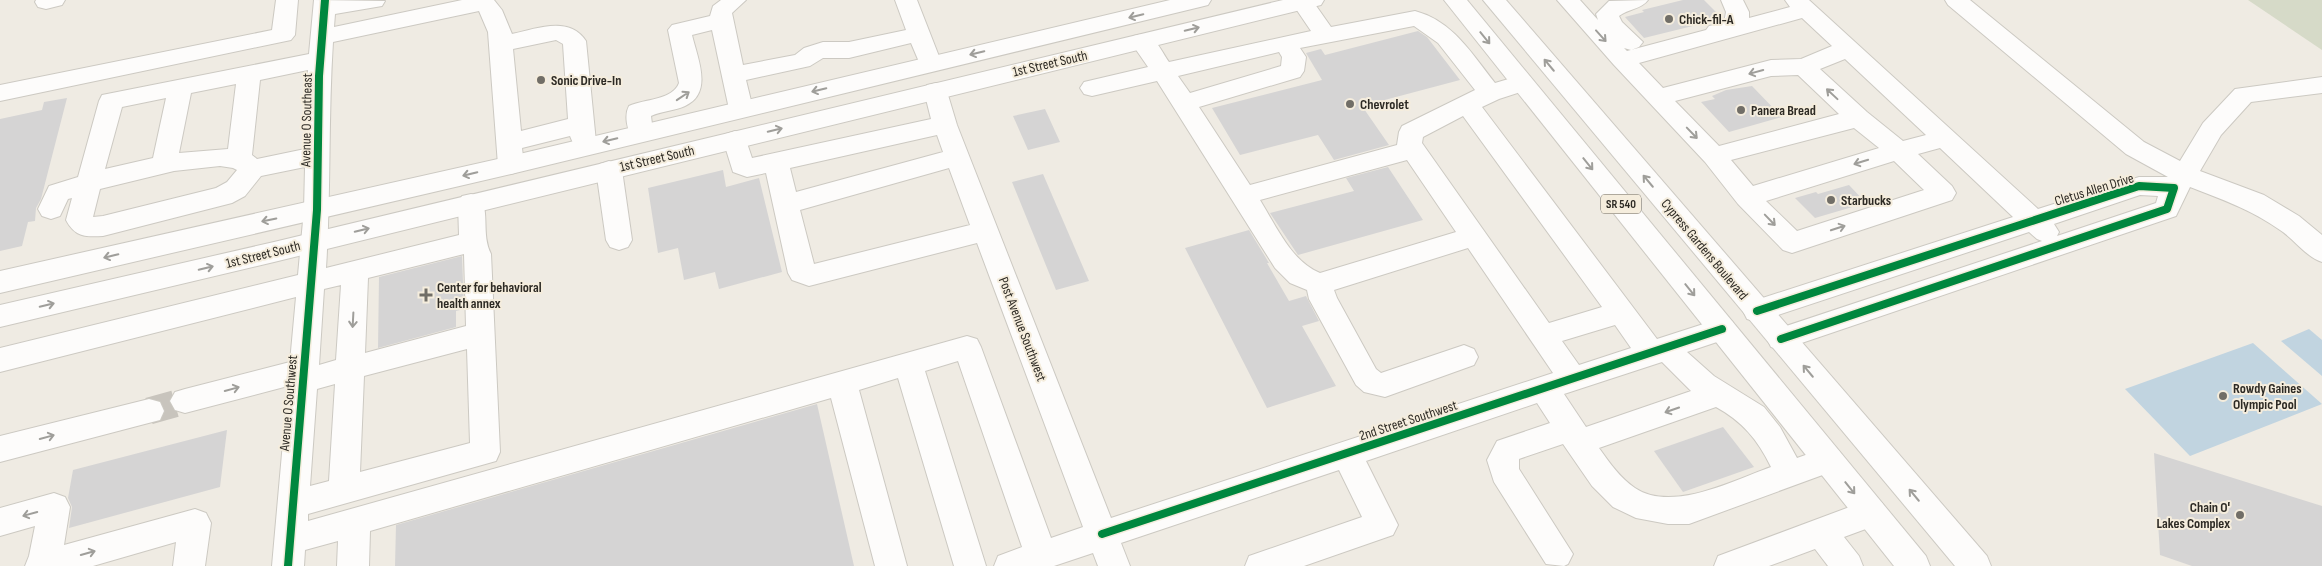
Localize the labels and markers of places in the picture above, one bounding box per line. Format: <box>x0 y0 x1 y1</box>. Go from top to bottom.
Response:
place label: Chick-fil-A <box>1679 11 1734 28</box>
marker: Chick-fil-A <box>1663 13 1675 25</box>
place label: Sonic Drive-In <box>551 72 621 89</box>
marker: Sonic Drive-In <box>535 74 547 86</box>
place label: Chevrolet <box>1360 96 1409 113</box>
marker: Chevrolet <box>1344 98 1356 110</box>
place label: Panera Bread <box>1751 102 1816 119</box>
marker: Panera Bread <box>1735 104 1747 116</box>
place label: Starbucks <box>1841 192 1891 209</box>
marker: Starbucks <box>1825 194 1837 206</box>
place label: Center for behavioral health annex <box>437 279 542 312</box>
marker: Center for behavioral health annex <box>419 288 433 302</box>
place label: Rowdy Gaines Olympic Pool <box>2233 380 2302 413</box>
marker: Rowdy Gaines Olympic Pool <box>2217 390 2229 402</box>
place label: Chain O' Lakes Complex <box>2156 499 2230 532</box>
marker: Chain O' Lakes Complex <box>2234 509 2246 521</box>

